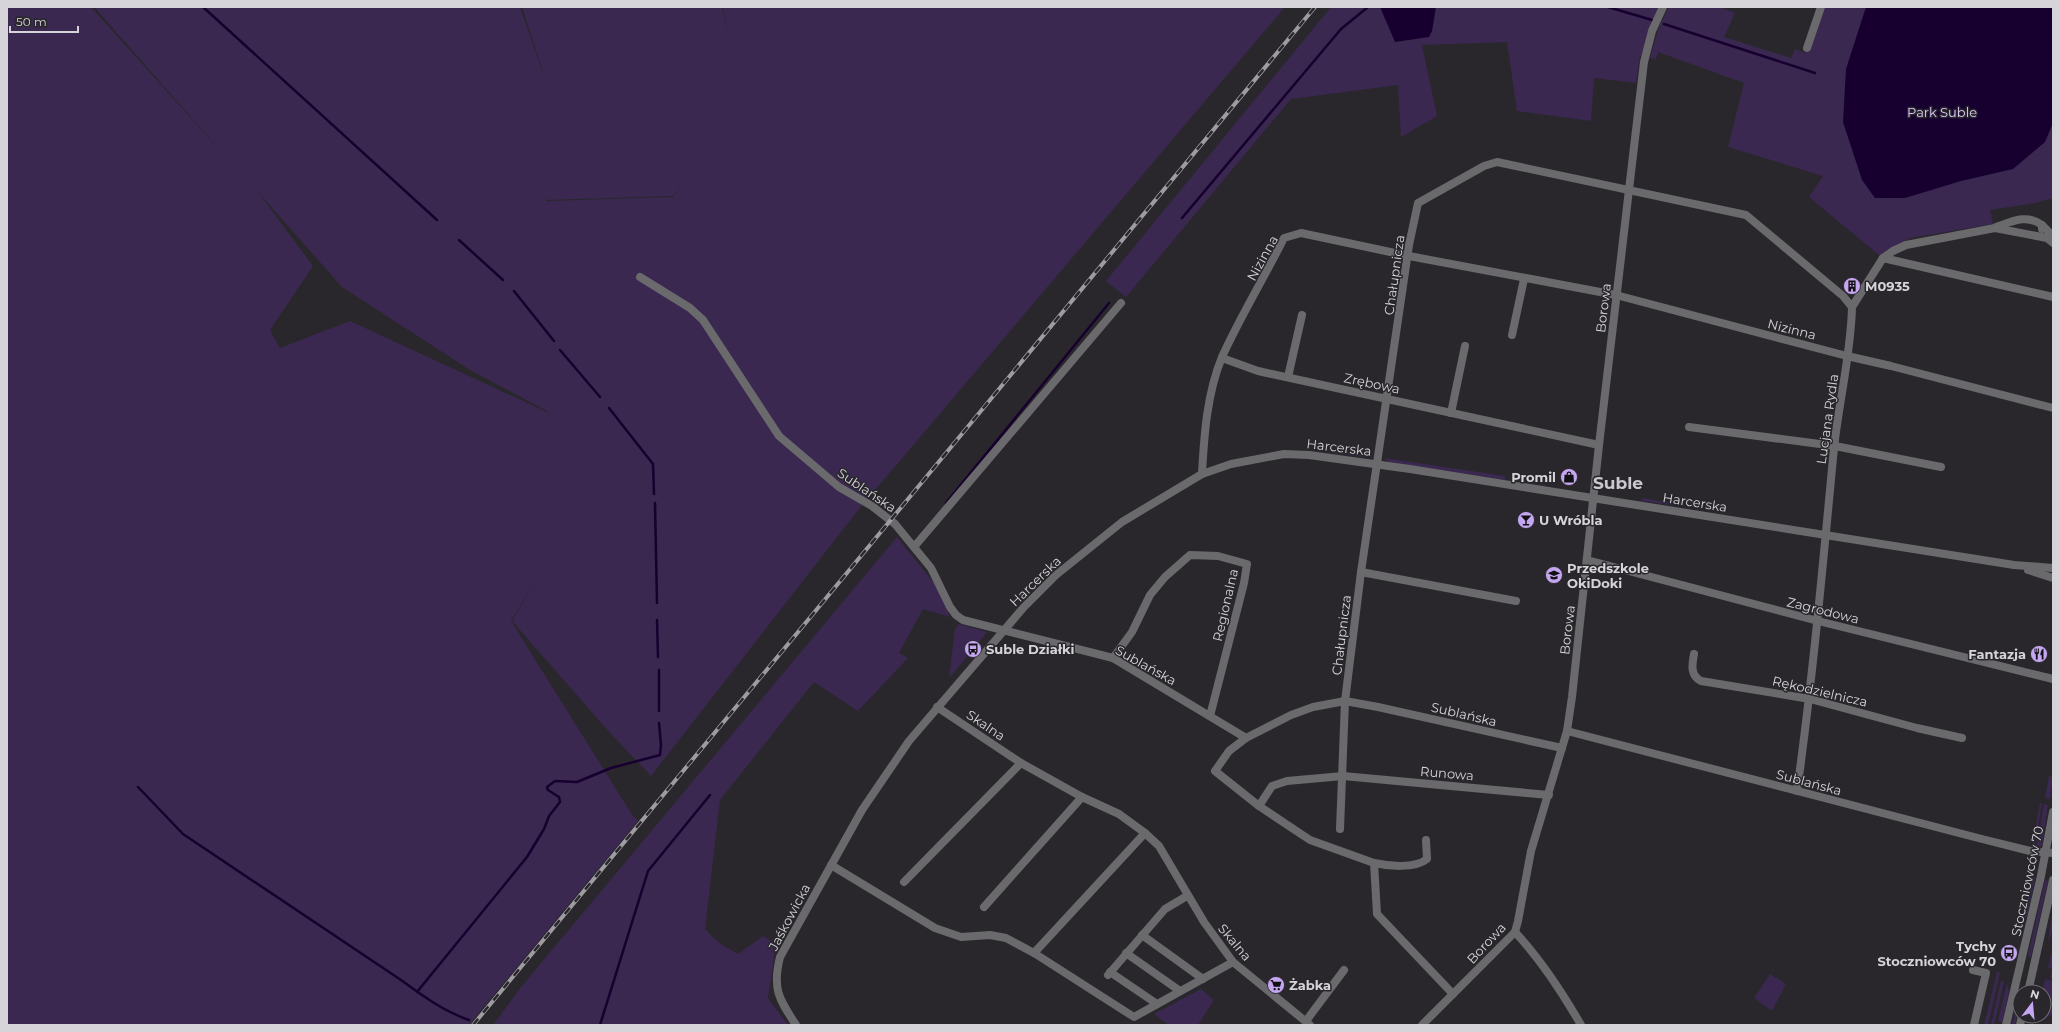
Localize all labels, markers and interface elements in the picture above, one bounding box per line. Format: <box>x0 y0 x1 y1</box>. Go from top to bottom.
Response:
scale bar <box>10 8 78 34</box>
text: 50 m <box>16 14 47 29</box>
park label: Park Suble <box>1907 104 1977 120</box>
street label: Nizinna <box>1243 232 1281 284</box>
street label: Chałupnicza <box>1380 234 1408 316</box>
building icon: M0935 <box>1842 276 1862 296</box>
place label: M0935 <box>1865 278 1910 294</box>
street label: Borowa <box>1592 282 1614 334</box>
street label: Nizinna <box>1766 315 1818 343</box>
street label: Zrębowa <box>1342 369 1402 397</box>
street label: Lucjana Rydla <box>1813 373 1841 465</box>
street label: Harcerska <box>1306 435 1372 459</box>
street label: Sublańska <box>835 465 899 515</box>
shop icon: Promil <box>1559 467 1579 487</box>
place label: Promil <box>1511 469 1556 485</box>
district label: Suble <box>1593 473 1643 493</box>
street label: Harcerska <box>1662 489 1728 515</box>
bar icon: U Wróbla <box>1516 510 1536 530</box>
place label: U Wróbla <box>1539 512 1603 528</box>
street label: Harcerska <box>1006 553 1064 609</box>
place label: Przedszkole OkiDoki <box>1567 560 1649 591</box>
school or university icon: Przedszkole OkiDoki <box>1544 565 1564 585</box>
street label: Regionalna <box>1209 567 1241 643</box>
street label: Zagrodowa <box>1785 593 1861 627</box>
street label: Chałupnicza <box>1328 594 1354 676</box>
street label: Borowa <box>1556 604 1578 656</box>
bus stop icon: Suble Działki <box>963 639 983 659</box>
place label: Suble Działki <box>986 641 1074 657</box>
street label: Sublańska <box>1113 642 1179 688</box>
restaurant icon: Fantazja <box>2029 644 2049 664</box>
place label: Fantazja <box>1968 646 2026 662</box>
street label: Rękodzielnicza <box>1771 672 1869 710</box>
street label: Sublańska <box>1429 699 1499 729</box>
street label: Skalna <box>964 706 1008 744</box>
street label: Runowa <box>1420 763 1474 783</box>
street label: Sublańska <box>1774 766 1844 798</box>
street label: Stoczniowców 70 <box>2007 824 2047 938</box>
street label: Jaśkowicka <box>764 881 813 954</box>
street label: Borowa <box>1463 919 1509 967</box>
street label: Skalna <box>1215 920 1255 964</box>
place label: Tychy Stoczniowców 70 <box>1877 938 1996 969</box>
bus stop icon: Tychy Stoczniowców 70 <box>1999 943 2019 963</box>
supermarket icon: Żabka <box>1266 975 1286 995</box>
place label: Żabka <box>1289 977 1331 993</box>
north arrow <box>2012 984 2052 1024</box>
text: N <box>2029 986 2041 1002</box>

